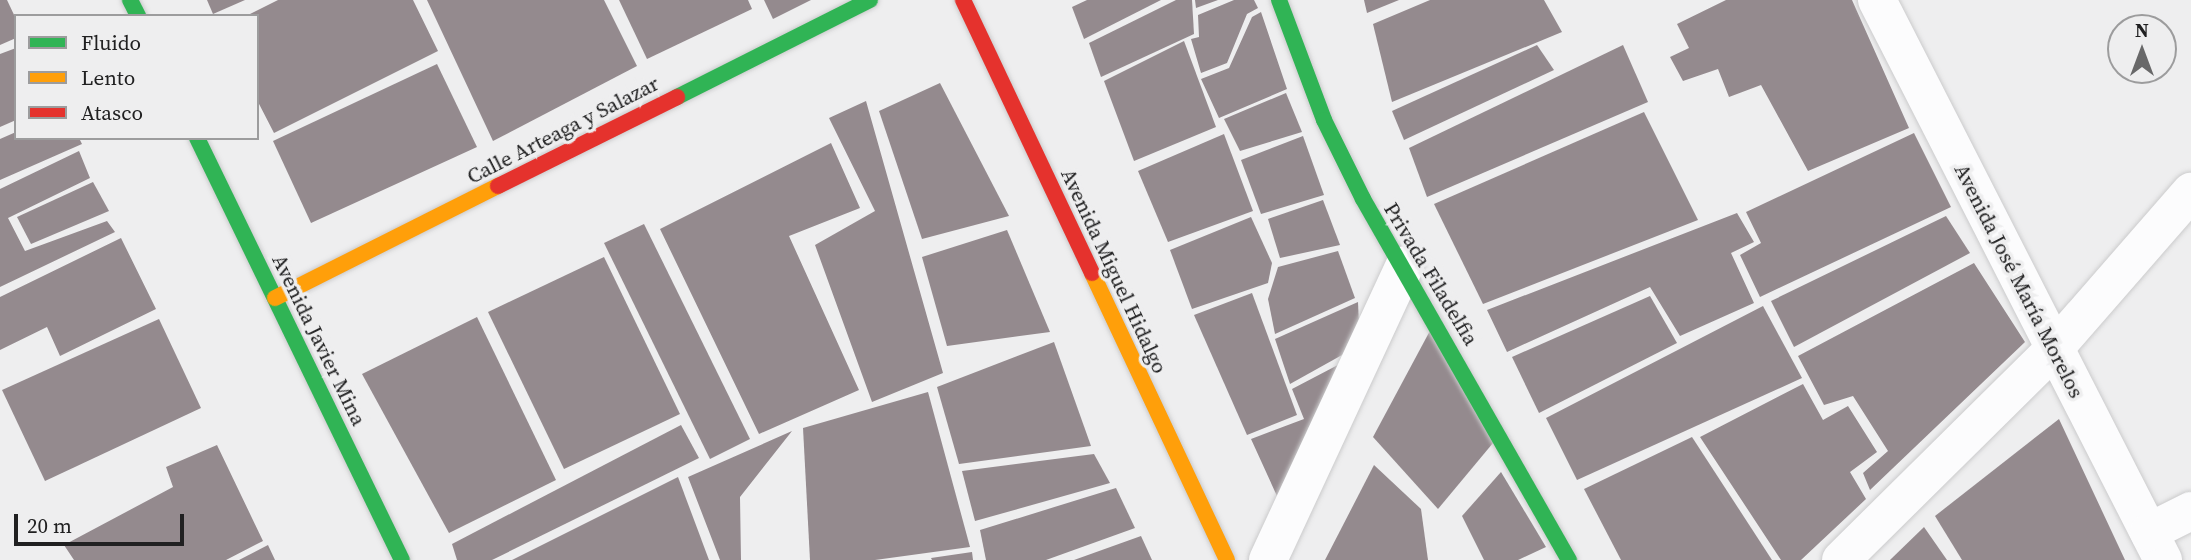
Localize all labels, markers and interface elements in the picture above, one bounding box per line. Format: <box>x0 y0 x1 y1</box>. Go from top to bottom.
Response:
legend <box>14 14 259 140</box>
north arrow <box>2107 14 2177 84</box>
text: N <box>2135 17 2149 43</box>
text: Fluido <box>81 28 141 57</box>
text: Lento <box>81 63 135 92</box>
street label: Calle Arteaga y Salazar <box>463 71 663 189</box>
text: Atasco <box>81 98 143 127</box>
street label: Avenida José María Morelos <box>1949 160 2089 402</box>
street label: Avenida Miguel Hidalgo <box>1055 165 1173 377</box>
street label: Privada Filadelfia <box>1378 198 1484 350</box>
street label: Avenida Javier Mina <box>267 250 371 430</box>
scale bar <box>18 500 187 544</box>
text: 20 m <box>27 511 72 540</box>

